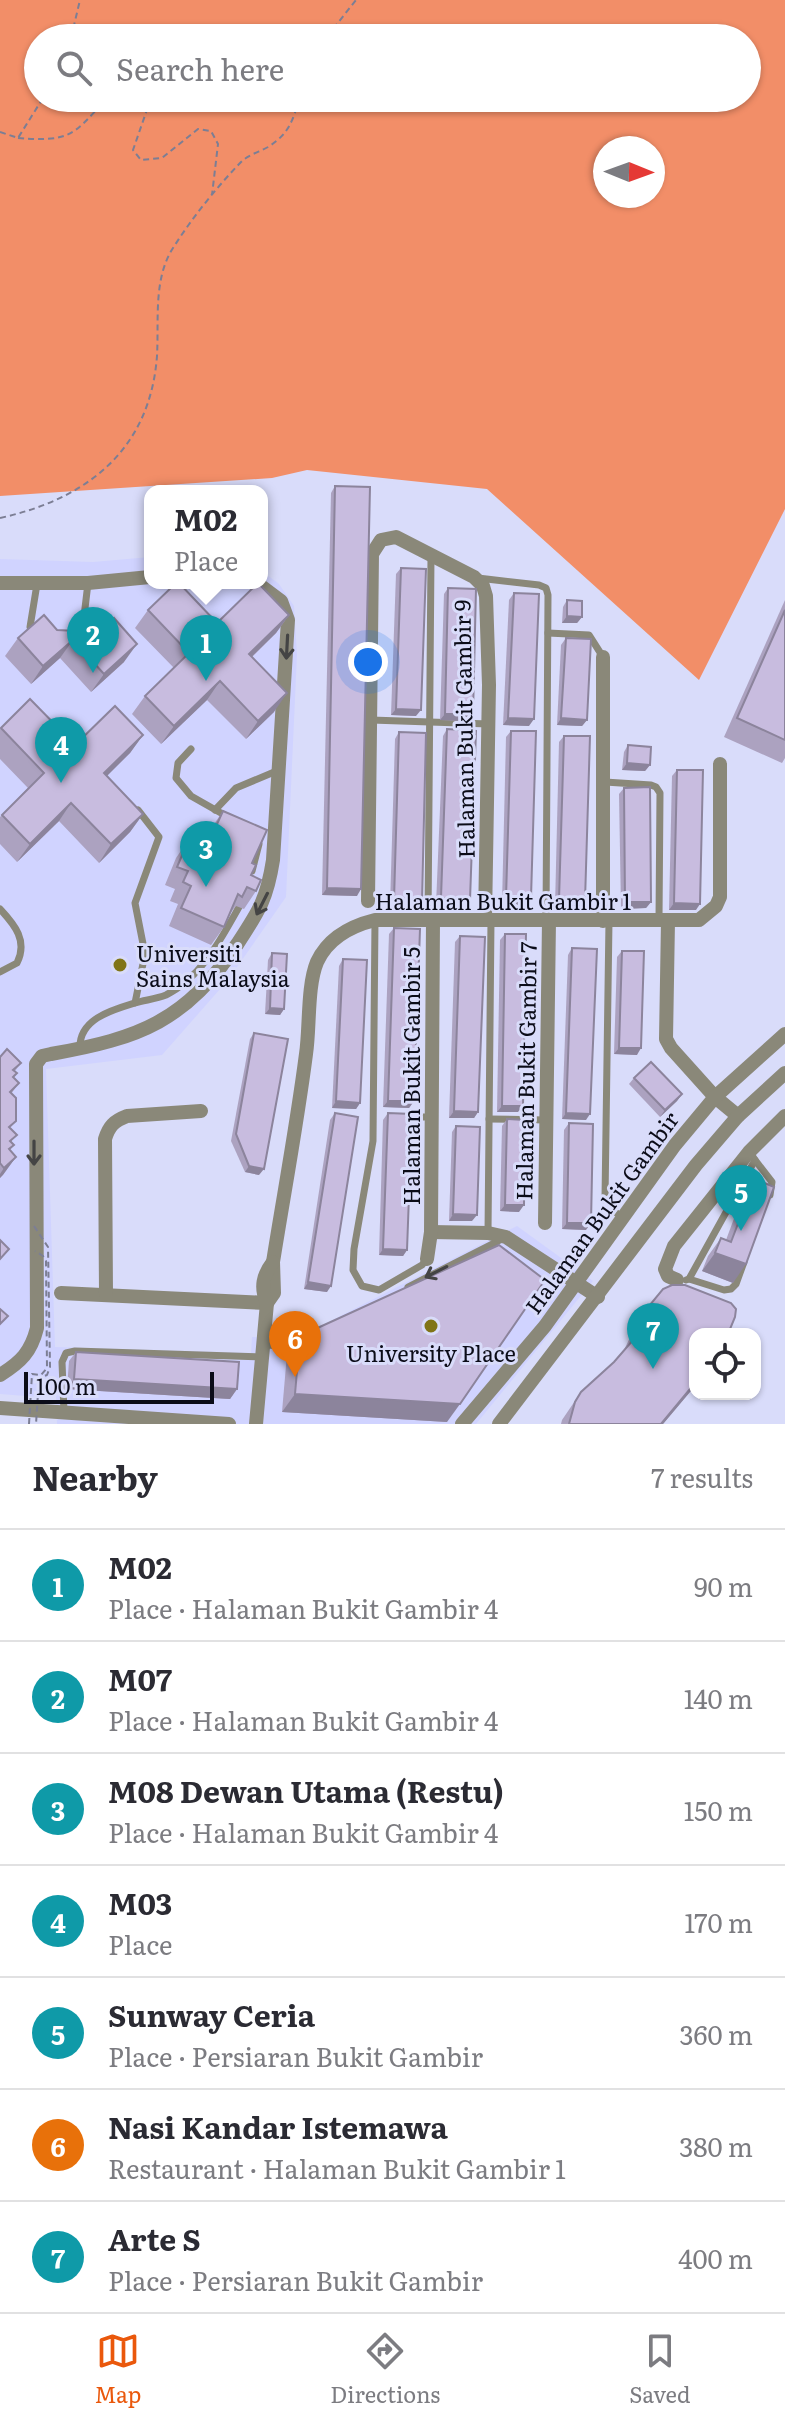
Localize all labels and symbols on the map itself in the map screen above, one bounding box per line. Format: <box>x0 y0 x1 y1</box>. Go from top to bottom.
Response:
north arrow <box>593 136 665 208</box>
street label: Halaman Bukit Gambir 9 <box>444 599 482 859</box>
pin: 2 <box>67 607 119 673</box>
pin: 1 <box>180 615 232 681</box>
one-way arrow <box>279 633 294 660</box>
your location <box>348 642 388 682</box>
pin: 4 <box>35 717 87 783</box>
pin: 3 <box>180 821 232 887</box>
street label: Halaman Bukit Gambir 1 <box>375 884 631 917</box>
one-way arrow <box>254 892 269 916</box>
place label: Universiti Sains Malaysia <box>136 936 290 994</box>
street label: Halaman Bukit Gambir 7 <box>506 941 544 1201</box>
street label: Halaman Bukit Gambir 5 <box>394 947 427 1205</box>
marker: Universiti Sains Malaysia <box>111 956 129 974</box>
street label: Halaman Bukit Gambir <box>516 1104 686 1320</box>
one-way arrow <box>26 1139 42 1166</box>
pin: 5 <box>715 1165 767 1231</box>
one-way arrow <box>425 1265 449 1281</box>
pin: 7 <box>627 1303 679 1369</box>
pin: 6 <box>269 1311 321 1377</box>
marker: University Place <box>422 1317 440 1335</box>
place label: University Place <box>346 1336 516 1369</box>
scale bar <box>24 1368 214 1404</box>

